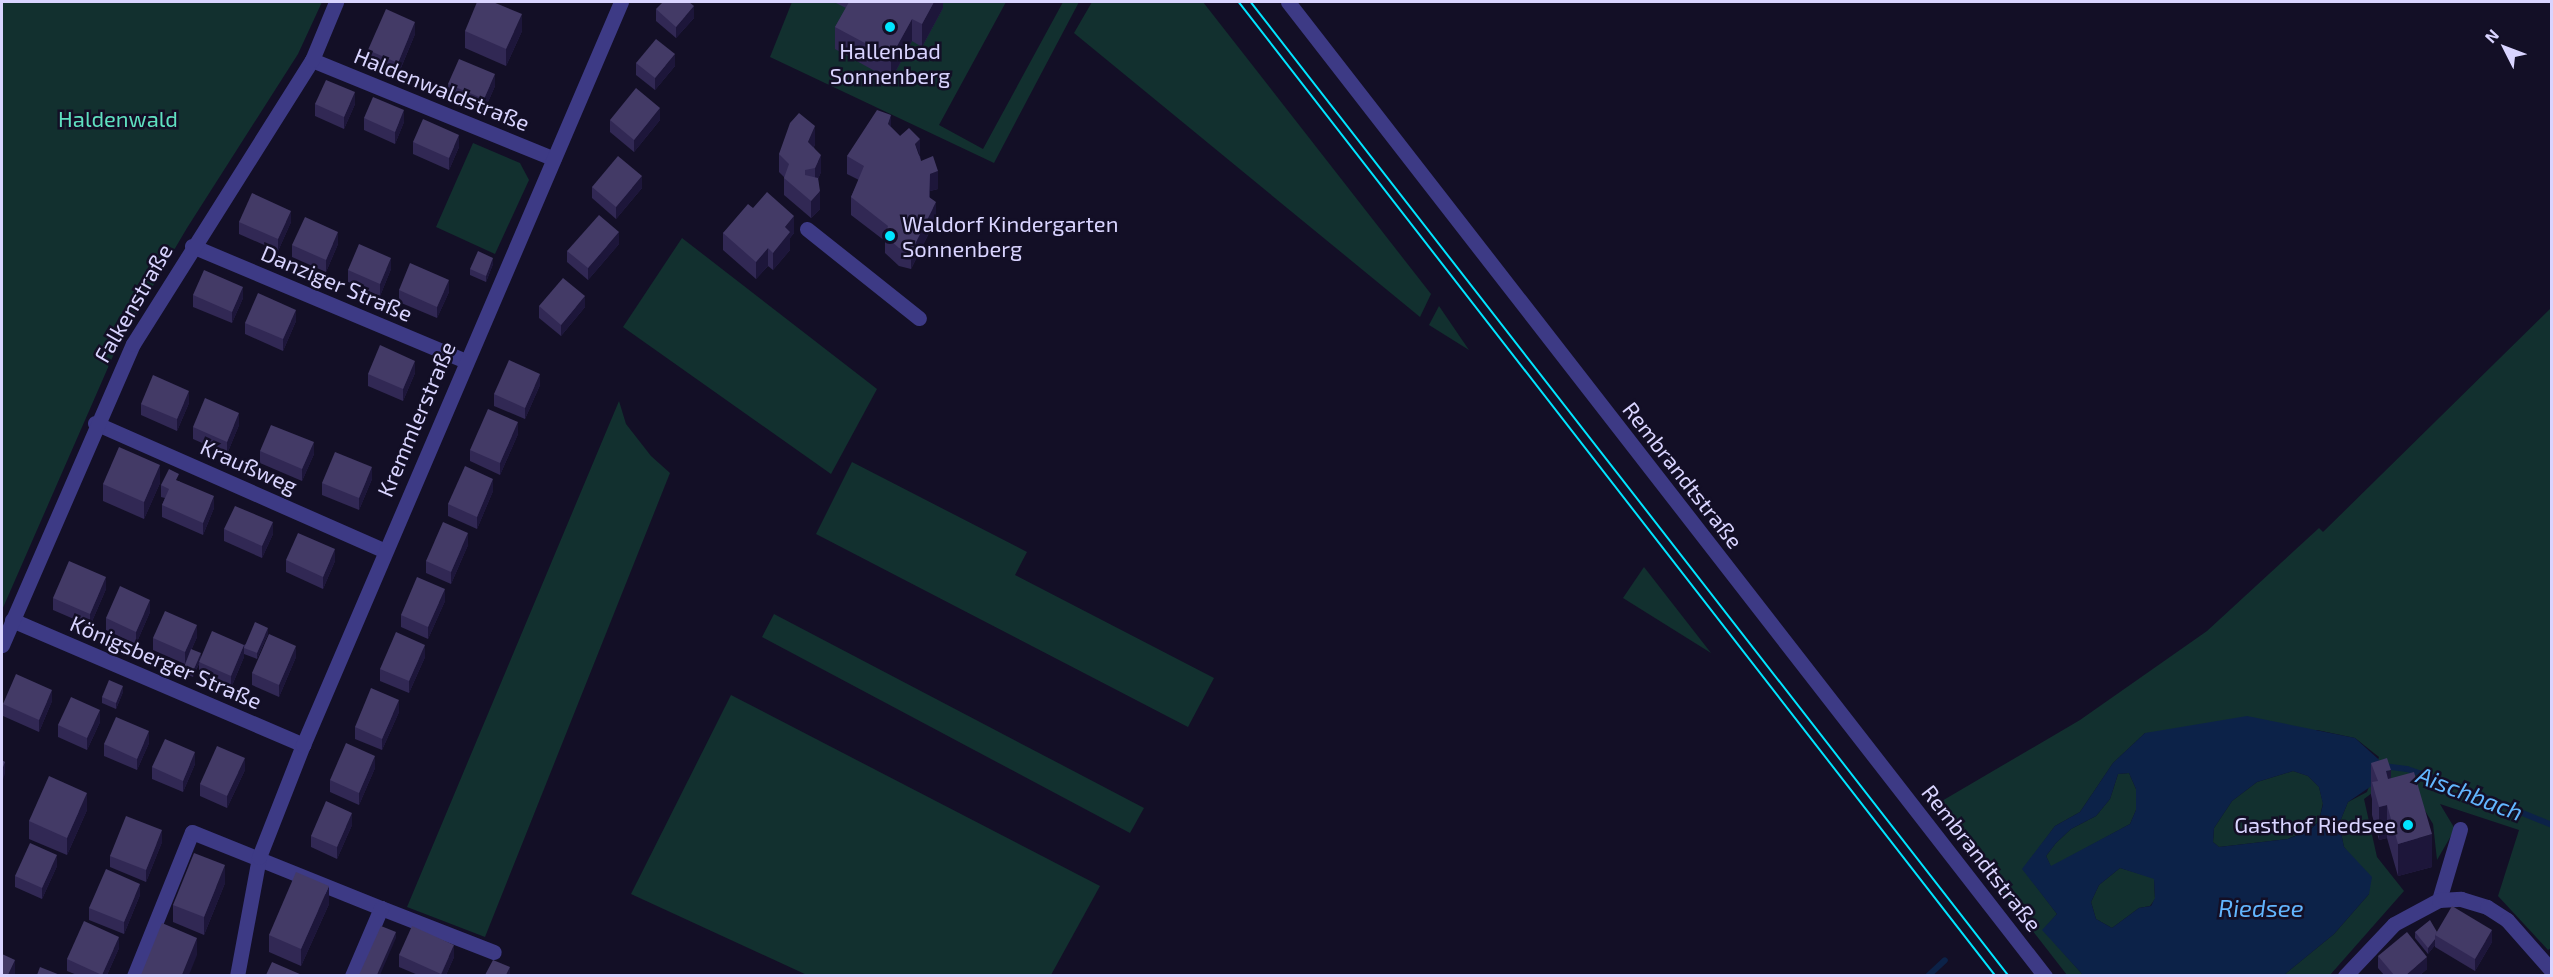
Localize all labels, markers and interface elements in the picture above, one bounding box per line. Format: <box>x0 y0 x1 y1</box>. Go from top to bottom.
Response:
north arrow <box>2475 18 2535 78</box>
marker: Hallenbad Sonnenberg <box>883 20 897 34</box>
text: N <box>2480 25 2502 46</box>
place label: Hallenbad Sonnenberg <box>830 37 950 88</box>
street label: Haldenwaldstraße <box>350 42 534 136</box>
park label: Haldenwald <box>58 106 178 132</box>
place label: Waldorf Kindergarten Sonnenberg <box>902 210 1119 262</box>
marker: Waldorf Kindergarten Sonnenberg <box>883 229 897 243</box>
street label: Falkenstraße <box>88 239 178 367</box>
street label: Danziger Straße <box>257 239 417 327</box>
street label: Kremmlerstraße <box>371 337 461 501</box>
street label: Rembrandtstraße <box>1618 396 1748 554</box>
street label: Kraußweg <box>197 433 301 499</box>
street label: Königsberger Straße <box>66 610 266 714</box>
water label: Aischbach <box>2413 760 2527 826</box>
street label: Rembrandtstraße <box>1917 779 2047 937</box>
place label: Gasthof Riedsee <box>2234 812 2396 838</box>
marker: Gasthof Riedsee <box>2401 818 2415 832</box>
water label: Riedsee <box>2218 894 2304 922</box>

